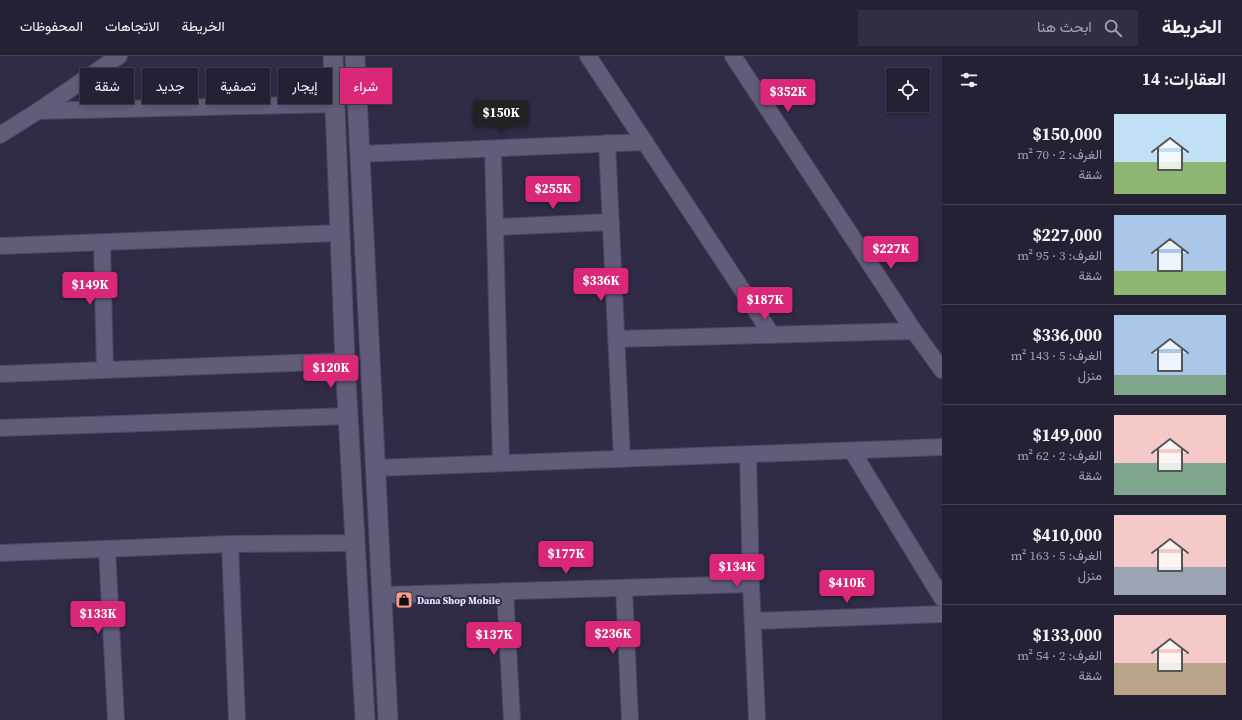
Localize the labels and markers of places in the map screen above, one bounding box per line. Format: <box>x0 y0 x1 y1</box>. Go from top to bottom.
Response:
pin: $352K <box>760 79 816 113</box>
pin: $150K <box>473 100 529 134</box>
pin: $255K <box>525 176 581 210</box>
pin: $227K <box>863 236 919 270</box>
pin: $336K <box>573 268 629 302</box>
pin: $149K <box>62 272 118 306</box>
pin: $187K <box>737 287 793 321</box>
pin: $120K <box>303 355 359 389</box>
pin: $177K <box>538 541 594 575</box>
pin: $134K <box>709 554 765 588</box>
pin: $410K <box>819 570 875 604</box>
shop icon: Dana Shop Mobile <box>394 590 414 610</box>
place label: Dana Shop Mobile <box>417 594 500 607</box>
pin: $133K <box>70 601 126 635</box>
pin: $236K <box>585 621 641 655</box>
pin: $137K <box>466 622 522 656</box>

